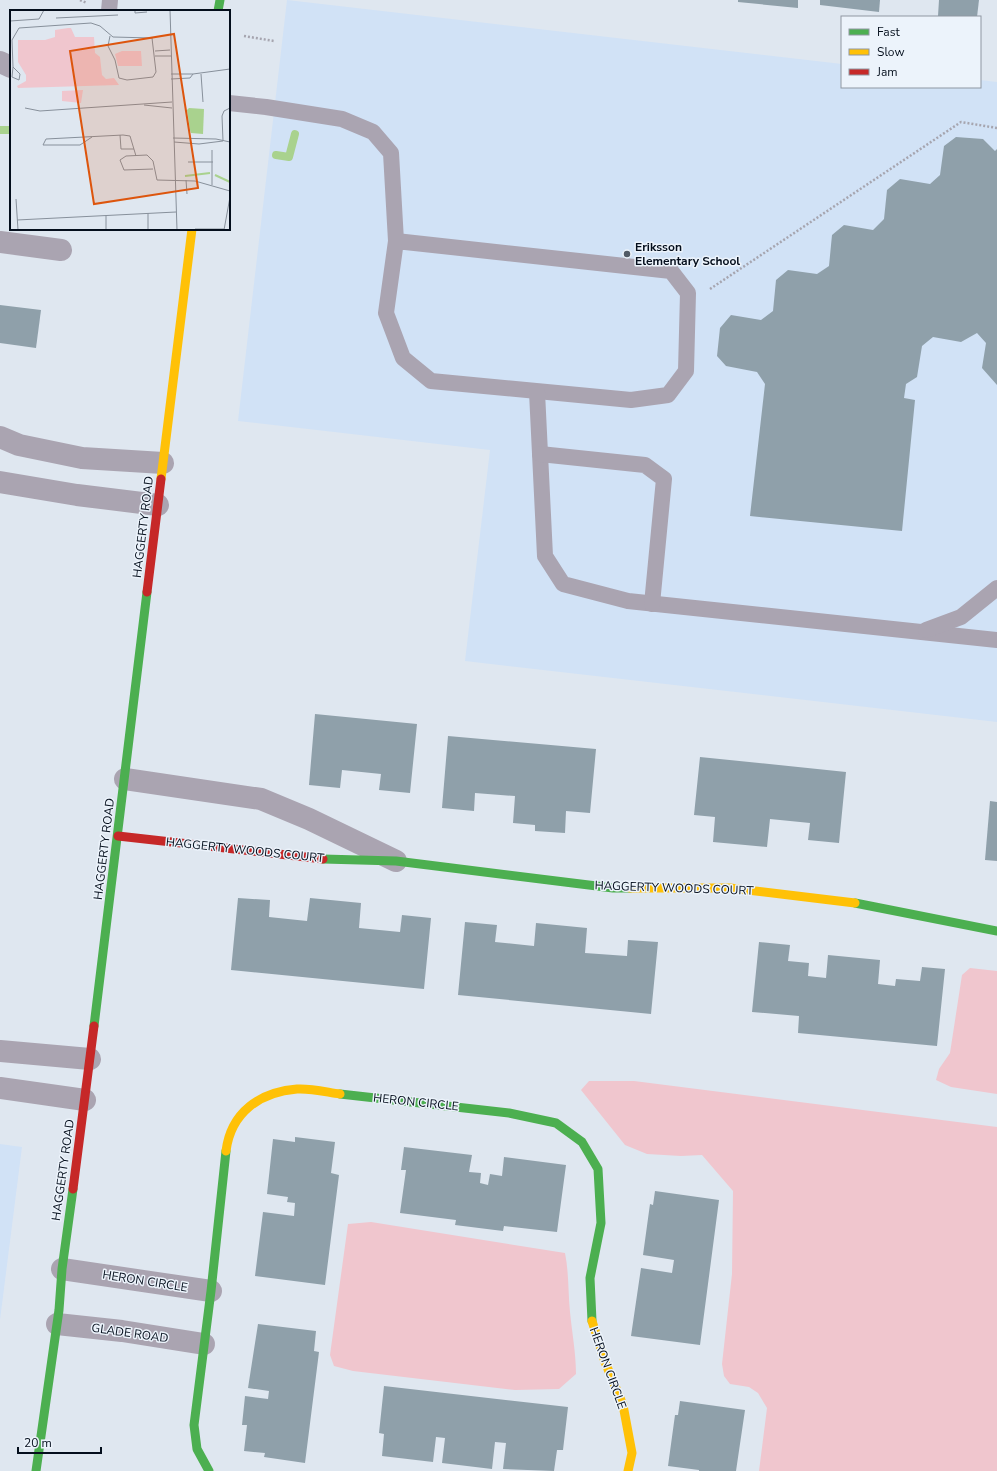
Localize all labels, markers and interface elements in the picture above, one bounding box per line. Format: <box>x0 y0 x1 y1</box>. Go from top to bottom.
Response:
inset map <box>10 10 230 230</box>
legend <box>841 16 981 88</box>
text: Fast <box>877 24 900 40</box>
text: Slow <box>877 44 905 60</box>
text: Jam <box>876 64 898 80</box>
place label: Eriksson Elementary School <box>635 239 740 269</box>
marker: Eriksson Elementary School <box>622 249 632 259</box>
street label: HAGGERTY ROAD <box>129 475 157 579</box>
street label: HAGGERTY ROAD <box>90 797 118 901</box>
street label: HAGGERTY WOODS COURT <box>165 834 326 866</box>
street label: HAGGERTY WOODS COURT <box>594 877 755 899</box>
street label: HERON CIRCLE <box>372 1090 460 1114</box>
street label: HAGGERTY ROAD <box>48 1118 78 1222</box>
street label: HERON CIRCLE <box>101 1266 189 1296</box>
street label: GLADE ROAD <box>91 1320 170 1346</box>
street label: HERON CIRCLE <box>586 1325 630 1411</box>
scale bar <box>18 1429 101 1455</box>
text: 20 m <box>24 1435 52 1451</box>

